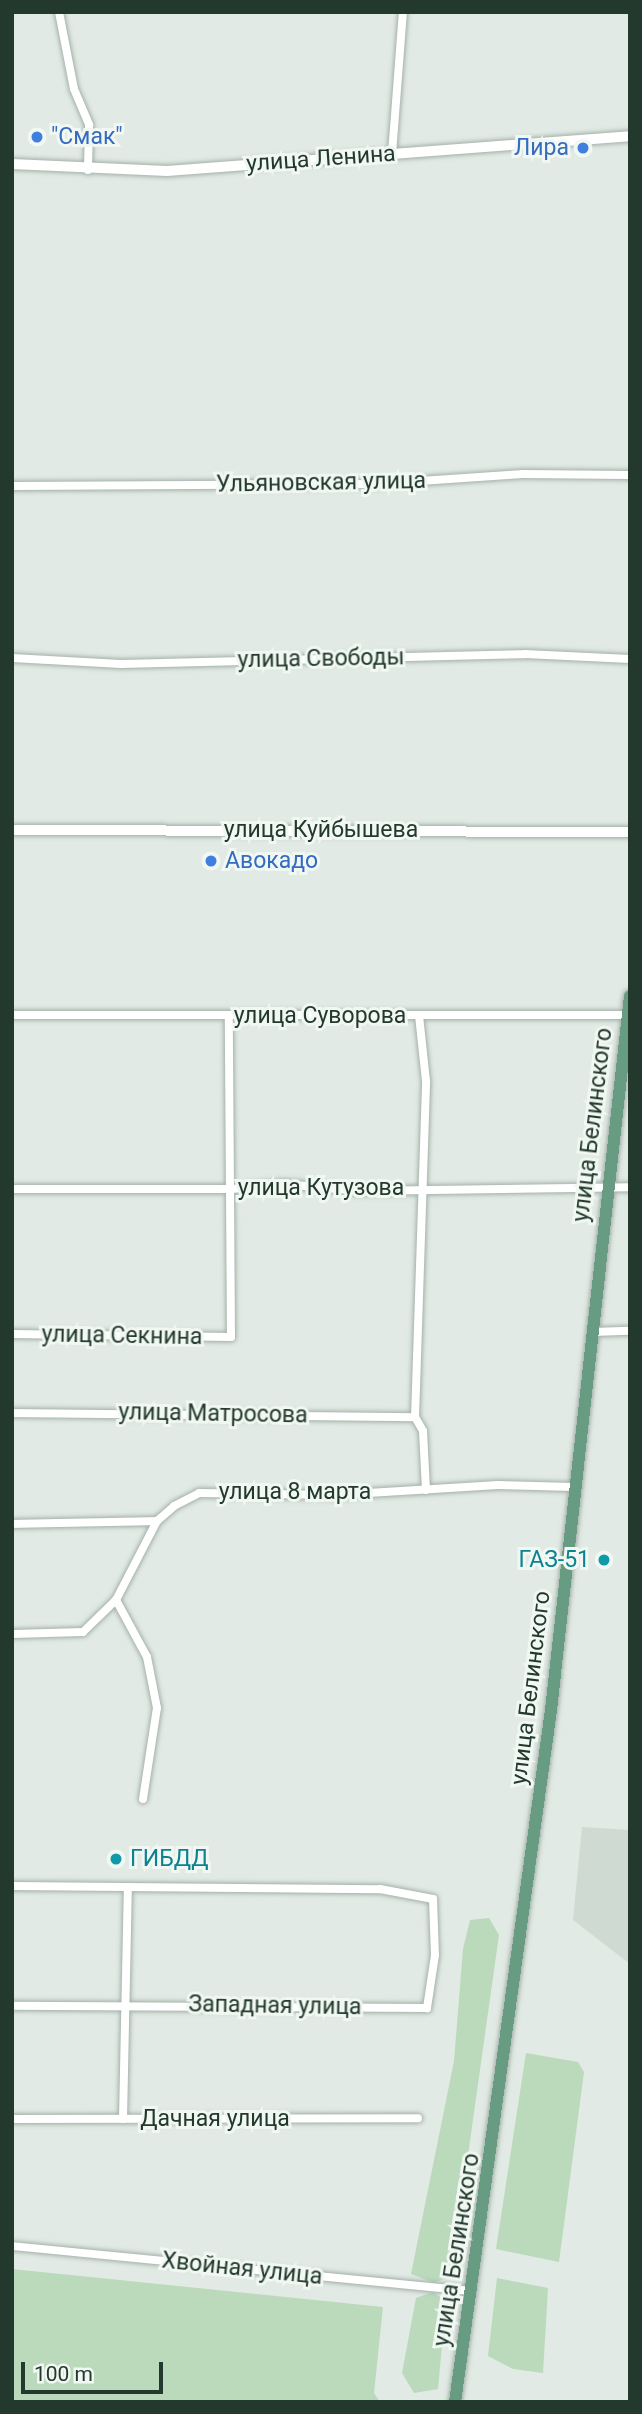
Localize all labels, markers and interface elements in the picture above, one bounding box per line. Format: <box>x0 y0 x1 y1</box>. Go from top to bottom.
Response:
place label: "Смак" <box>51 123 123 151</box>
marker: "Смак" <box>29 129 45 145</box>
place label: Лира <box>514 134 569 162</box>
street label: улица Ленина <box>245 140 397 178</box>
marker: Лира <box>575 140 591 156</box>
street label: Ульяновская улица <box>216 467 426 499</box>
street label: улица Свободы <box>237 644 405 674</box>
street label: улица Куйбышева <box>224 816 418 844</box>
place label: Авокадо <box>225 847 318 875</box>
marker: Авокадо <box>203 853 219 869</box>
street label: улица Суворова <box>234 1002 406 1030</box>
street label: улица Белинского <box>567 1026 619 1224</box>
street label: улица Кутузова <box>238 1174 404 1202</box>
street label: улица Секнина <box>41 1321 203 1351</box>
street label: улица Матросова <box>118 1399 308 1429</box>
street label: улица 8 марта <box>219 1478 371 1506</box>
place label: ГАЗ-51 <box>519 1546 590 1574</box>
marker: ГАЗ-51 <box>596 1552 612 1568</box>
street label: улица Белинского <box>505 1589 557 1787</box>
place label: ГИБДД <box>130 1845 209 1873</box>
marker: ГИБДД <box>108 1851 124 1867</box>
street label: Западная улица <box>188 1991 362 2021</box>
street label: Дачная улица <box>140 2105 290 2133</box>
street label: улица Белинского <box>428 2151 486 2349</box>
street label: Хвойная улица <box>160 2247 324 2291</box>
scale bar <box>24 2348 166 2392</box>
text: 100 m <box>34 2362 93 2386</box>

